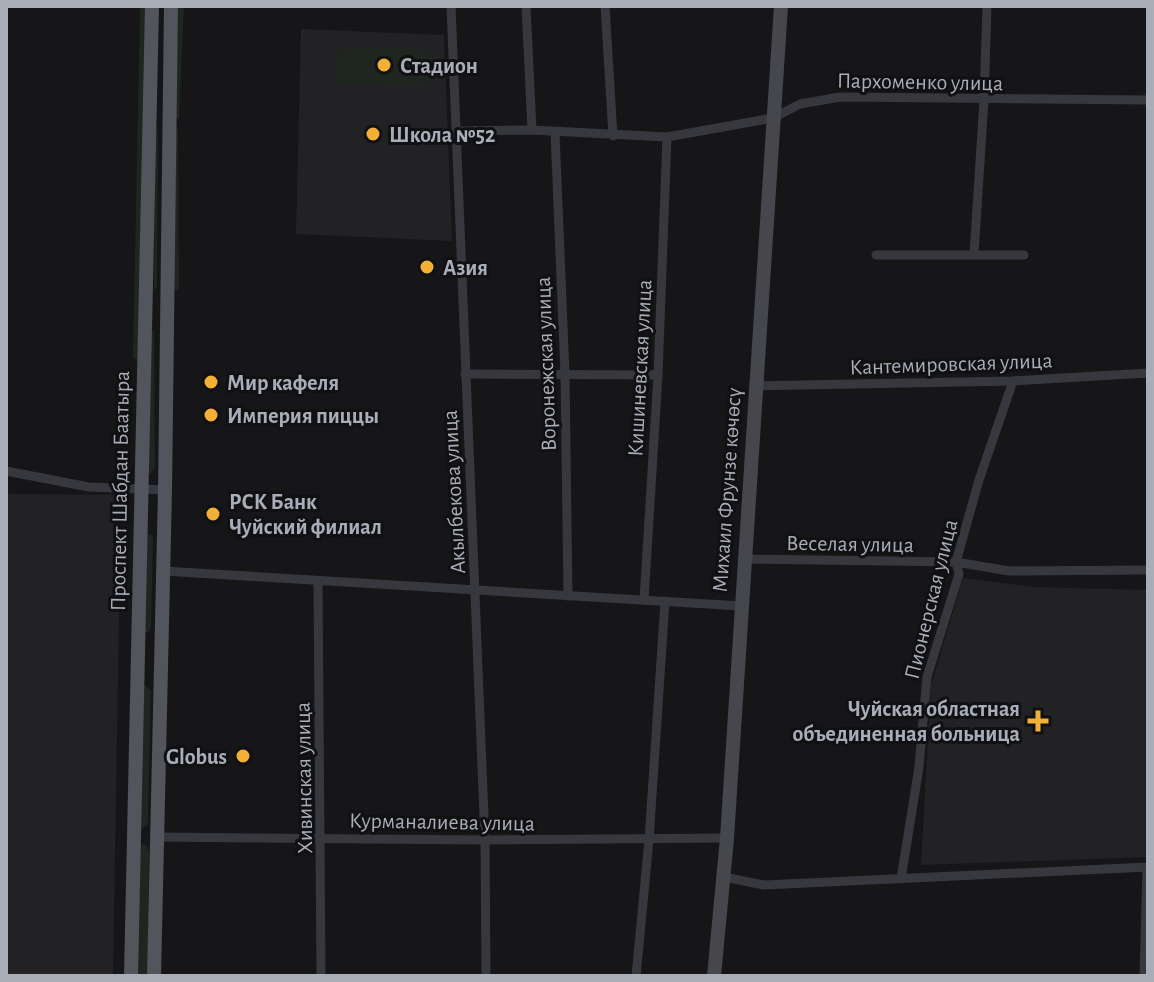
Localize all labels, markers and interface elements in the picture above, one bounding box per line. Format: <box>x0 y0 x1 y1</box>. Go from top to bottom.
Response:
place label: Стадион <box>400 55 478 77</box>
marker: Стадион <box>375 56 393 74</box>
street label: Пархоменко улица <box>837 70 1003 94</box>
place label: Школа №52 <box>389 124 495 146</box>
marker: Школа №52 <box>364 125 382 143</box>
place label: Азия <box>443 257 488 279</box>
marker: Азия <box>418 258 436 276</box>
street label: Воронежская улица <box>532 276 560 452</box>
street label: Кишиневская улица <box>624 279 656 457</box>
street label: Кантемировская улица <box>849 349 1053 379</box>
street label: Проспект Шабдан Баатыра <box>107 371 133 611</box>
place label: Мир кафеля <box>227 372 339 394</box>
marker: Мир кафеля <box>202 373 220 391</box>
street label: Михаил Фрунзе көчөсү <box>709 386 745 593</box>
place label: Империя пиццы <box>227 405 379 427</box>
marker: Империя пиццы <box>202 406 220 424</box>
street label: Акылбекова улица <box>439 409 469 575</box>
place label: РСК Банк Чуйский филиал <box>229 491 382 539</box>
marker: РСК Банк Чуйский филиал <box>204 505 222 523</box>
street label: Пионерская улица <box>900 517 961 681</box>
street label: Веселая улица <box>786 532 914 556</box>
place label: Чуйская областная объединенная больница <box>793 698 1020 745</box>
street label: Хивинская улица <box>292 702 316 854</box>
marker: Чуйская областная объединенная больница <box>1027 710 1049 732</box>
place label: Globus <box>166 746 227 768</box>
marker: Globus <box>234 747 252 765</box>
street label: Курманалиева улица <box>349 809 535 835</box>

